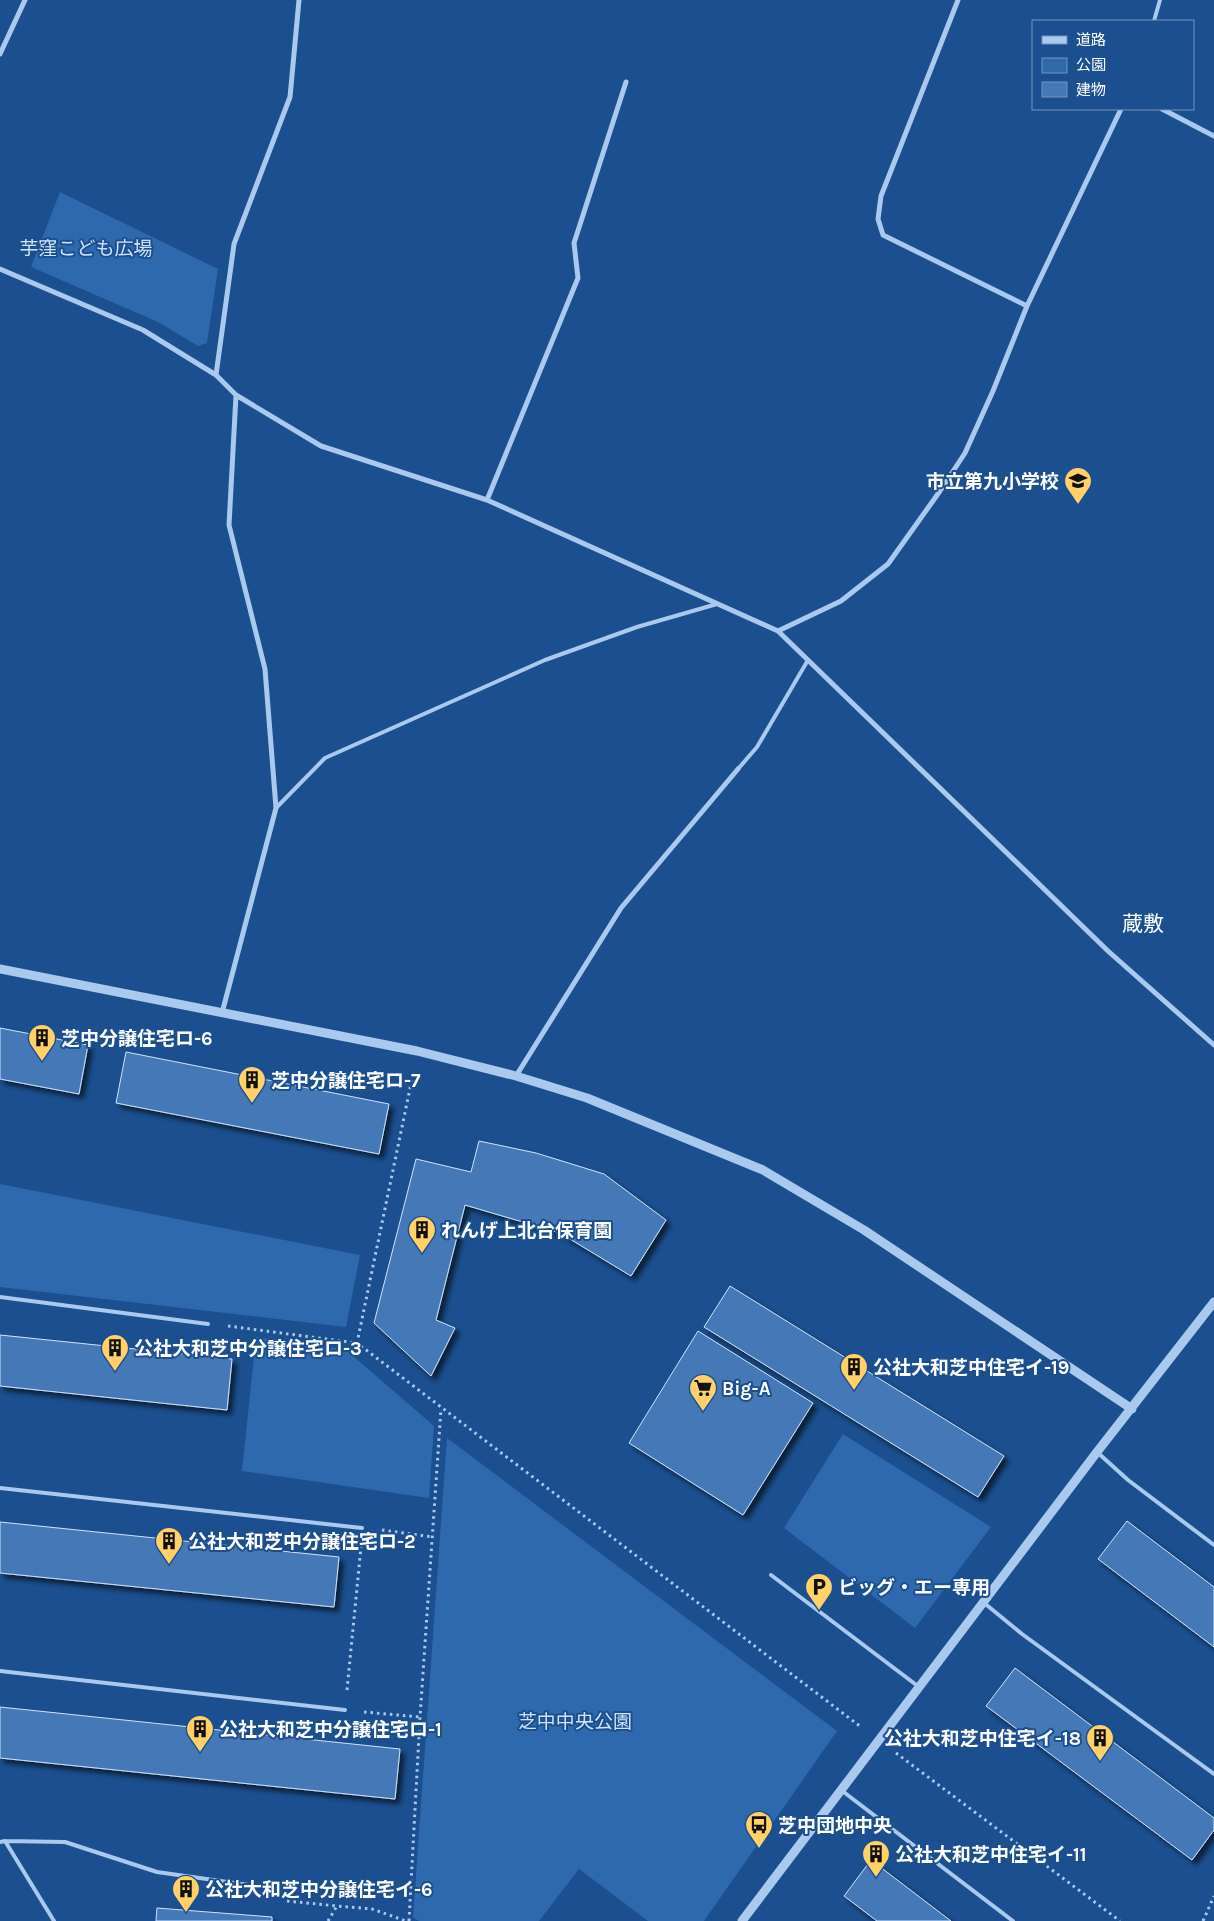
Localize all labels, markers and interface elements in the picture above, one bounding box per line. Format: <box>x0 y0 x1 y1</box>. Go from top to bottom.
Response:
legend <box>1032 20 1194 110</box>
text: 道路 <box>1076 31 1106 49</box>
text: 公園 <box>1076 56 1106 74</box>
text: 建物 <box>1076 81 1106 99</box>
park label: 芋窪こども広場 <box>19 238 153 260</box>
school or university icon: 市立第九小学校 <box>1063 466 1093 505</box>
place label: 市立第九小学校 <box>926 471 1059 493</box>
district label: 蔵敷 <box>1122 912 1164 936</box>
building icon: 芝中分譲住宅ロ-6 <box>27 1023 57 1062</box>
place label: 芝中分譲住宅ロ-6 <box>61 1028 213 1050</box>
building icon: 芝中分譲住宅ロ-7 <box>237 1065 267 1104</box>
place label: 芝中分譲住宅ロ-7 <box>271 1070 421 1092</box>
building icon: れんげ上北台保育園 <box>407 1215 437 1254</box>
place label: れんげ上北台保育園 <box>441 1220 612 1242</box>
building icon: 公社大和芝中分譲住宅ロ-3 <box>100 1333 130 1372</box>
place label: 公社大和芝中分譲住宅ロ-3 <box>134 1338 362 1360</box>
building icon: 公社大和芝中住宅イ-19 <box>839 1352 869 1391</box>
place label: 公社大和芝中住宅イ-19 <box>873 1357 1069 1379</box>
supermarket icon: Big-A <box>688 1373 718 1412</box>
place label: Big-A <box>722 1378 771 1400</box>
building icon: 公社大和芝中分譲住宅ロ-2 <box>154 1526 184 1565</box>
place label: 公社大和芝中分譲住宅ロ-2 <box>188 1531 416 1553</box>
parking icon: ビッグ・エー専用 <box>804 1572 834 1611</box>
place label: ビッグ・エー専用 <box>838 1577 990 1599</box>
park label: 芝中中央公園 <box>518 1711 632 1733</box>
building icon: 公社大和芝中分譲住宅ロ-1 <box>185 1714 215 1753</box>
place label: 公社大和芝中分譲住宅ロ-1 <box>219 1719 442 1741</box>
building icon: 公社大和芝中住宅イ-18 <box>1085 1723 1115 1762</box>
place label: 公社大和芝中住宅イ-18 <box>884 1728 1081 1750</box>
bus stop icon: 芝中団地中央 <box>744 1810 774 1849</box>
place label: 芝中団地中央 <box>778 1815 892 1837</box>
building icon: 公社大和芝中住宅イ-11 <box>861 1839 891 1878</box>
place label: 公社大和芝中住宅イ-11 <box>895 1844 1087 1866</box>
building icon: 公社大和芝中分譲住宅イ-6 <box>171 1874 201 1913</box>
place label: 公社大和芝中分譲住宅イ-6 <box>205 1879 433 1901</box>

